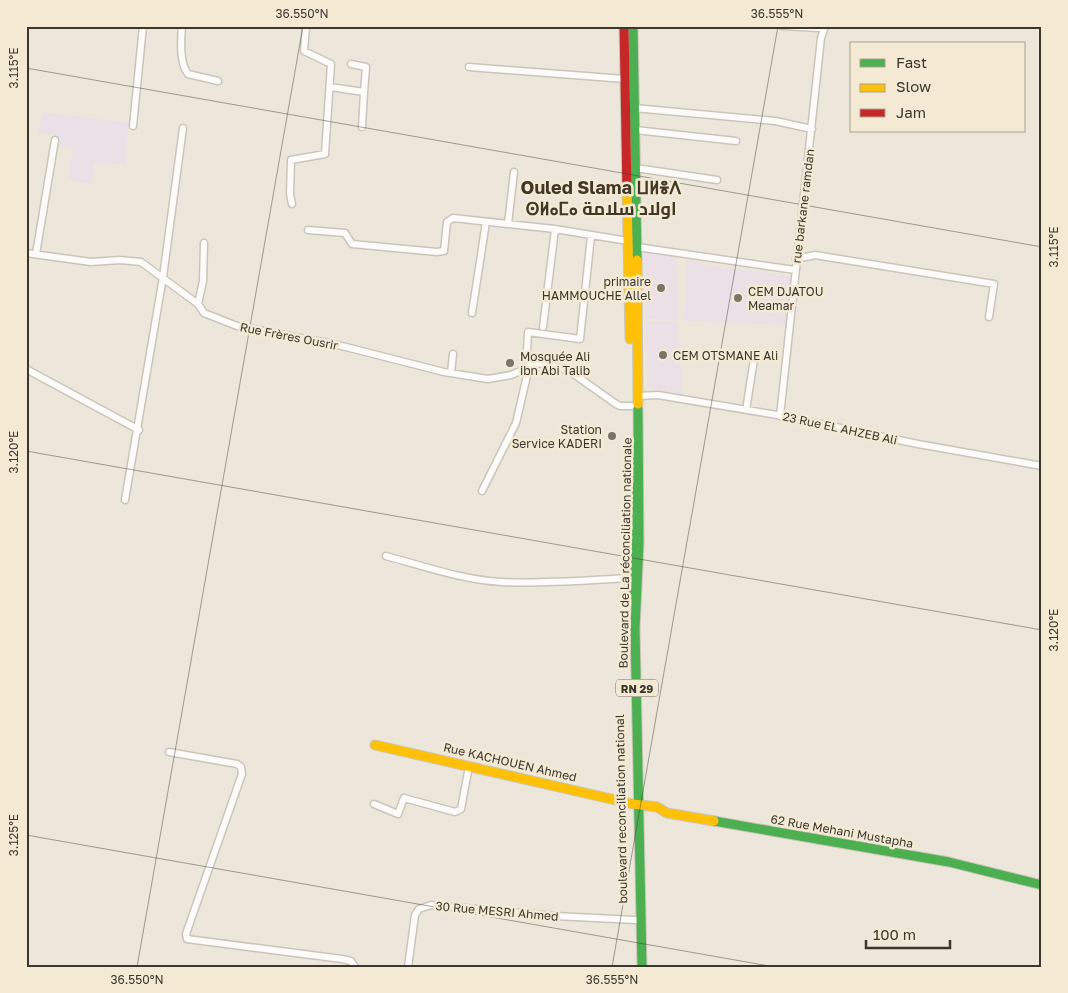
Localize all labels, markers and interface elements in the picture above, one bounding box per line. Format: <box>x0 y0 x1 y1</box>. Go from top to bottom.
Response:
text: 36.550°N <box>275 6 329 21</box>
text: 36.555°N <box>751 6 803 21</box>
legend <box>850 42 1026 132</box>
text: 3.115°E <box>6 47 21 89</box>
text: Fast <box>896 53 927 71</box>
text: Slow <box>896 77 931 95</box>
text: Jam <box>896 103 926 121</box>
street label: rue barkane ramdan <box>789 148 817 264</box>
district label: Ouled Slama ⵡⵍⴻⴷ ⵙⵍⴰⵎⴰ اولاد سلامة <box>521 176 682 220</box>
text: 3.115°E <box>1046 226 1061 268</box>
place label: primaire HAMMOUCHE Allel <box>542 274 651 303</box>
marker: primaire HAMMOUCHE Allel <box>655 282 667 294</box>
place label: CEM DJATOU Meamar <box>748 284 823 313</box>
marker: CEM DJATOU Meamar <box>732 292 744 304</box>
street label: Rue Frères Ousrir <box>239 319 340 353</box>
place label: CEM OTSMANE Ali <box>673 348 778 363</box>
place label: Mosquée Ali ibn Abi Talib <box>520 349 590 378</box>
marker: CEM OTSMANE Ali <box>657 349 669 361</box>
marker: Mosquée Ali ibn Abi Talib <box>504 357 516 369</box>
street label: 23 Rue EL AHZEB Ali <box>781 409 899 447</box>
place label: Station Service KADERI <box>512 422 602 451</box>
marker: Station Service KADERI <box>606 430 618 442</box>
text: 3.120°E <box>6 431 21 473</box>
street label: Boulevard de La réconciliation nationale <box>615 437 635 669</box>
text: 3.120°E <box>1046 609 1061 651</box>
road number: RN 29 <box>616 680 658 696</box>
street label: boulevard reconciliation national <box>612 714 630 904</box>
street label: Rue KACHOUEN Ahmed <box>442 739 578 785</box>
street label: 62 Rue Mehani Mustapha <box>770 811 914 851</box>
text: 3.125°E <box>6 814 21 856</box>
street label: 30 Rue MESRI Ahmed <box>435 898 559 924</box>
scale bar <box>866 918 949 950</box>
text: 100 m <box>873 925 916 943</box>
text: 36.550°N <box>110 972 164 987</box>
text: 36.555°N <box>586 972 638 987</box>

